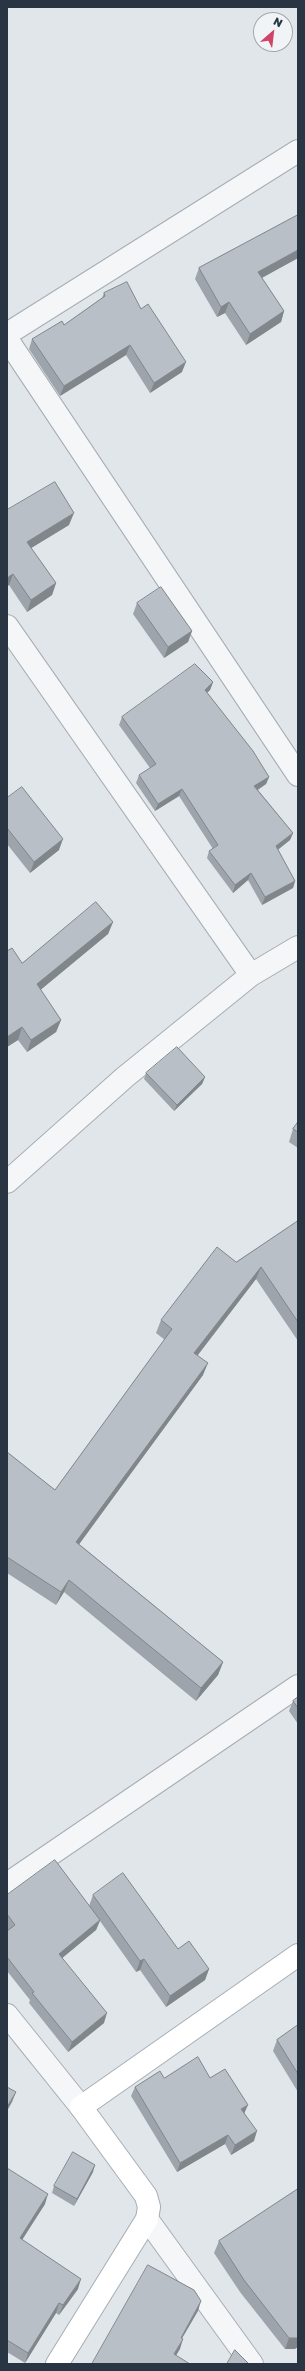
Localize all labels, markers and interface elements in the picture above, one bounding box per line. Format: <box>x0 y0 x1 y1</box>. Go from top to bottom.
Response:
north arrow <box>253 12 293 52</box>
text: N <box>272 14 285 30</box>

